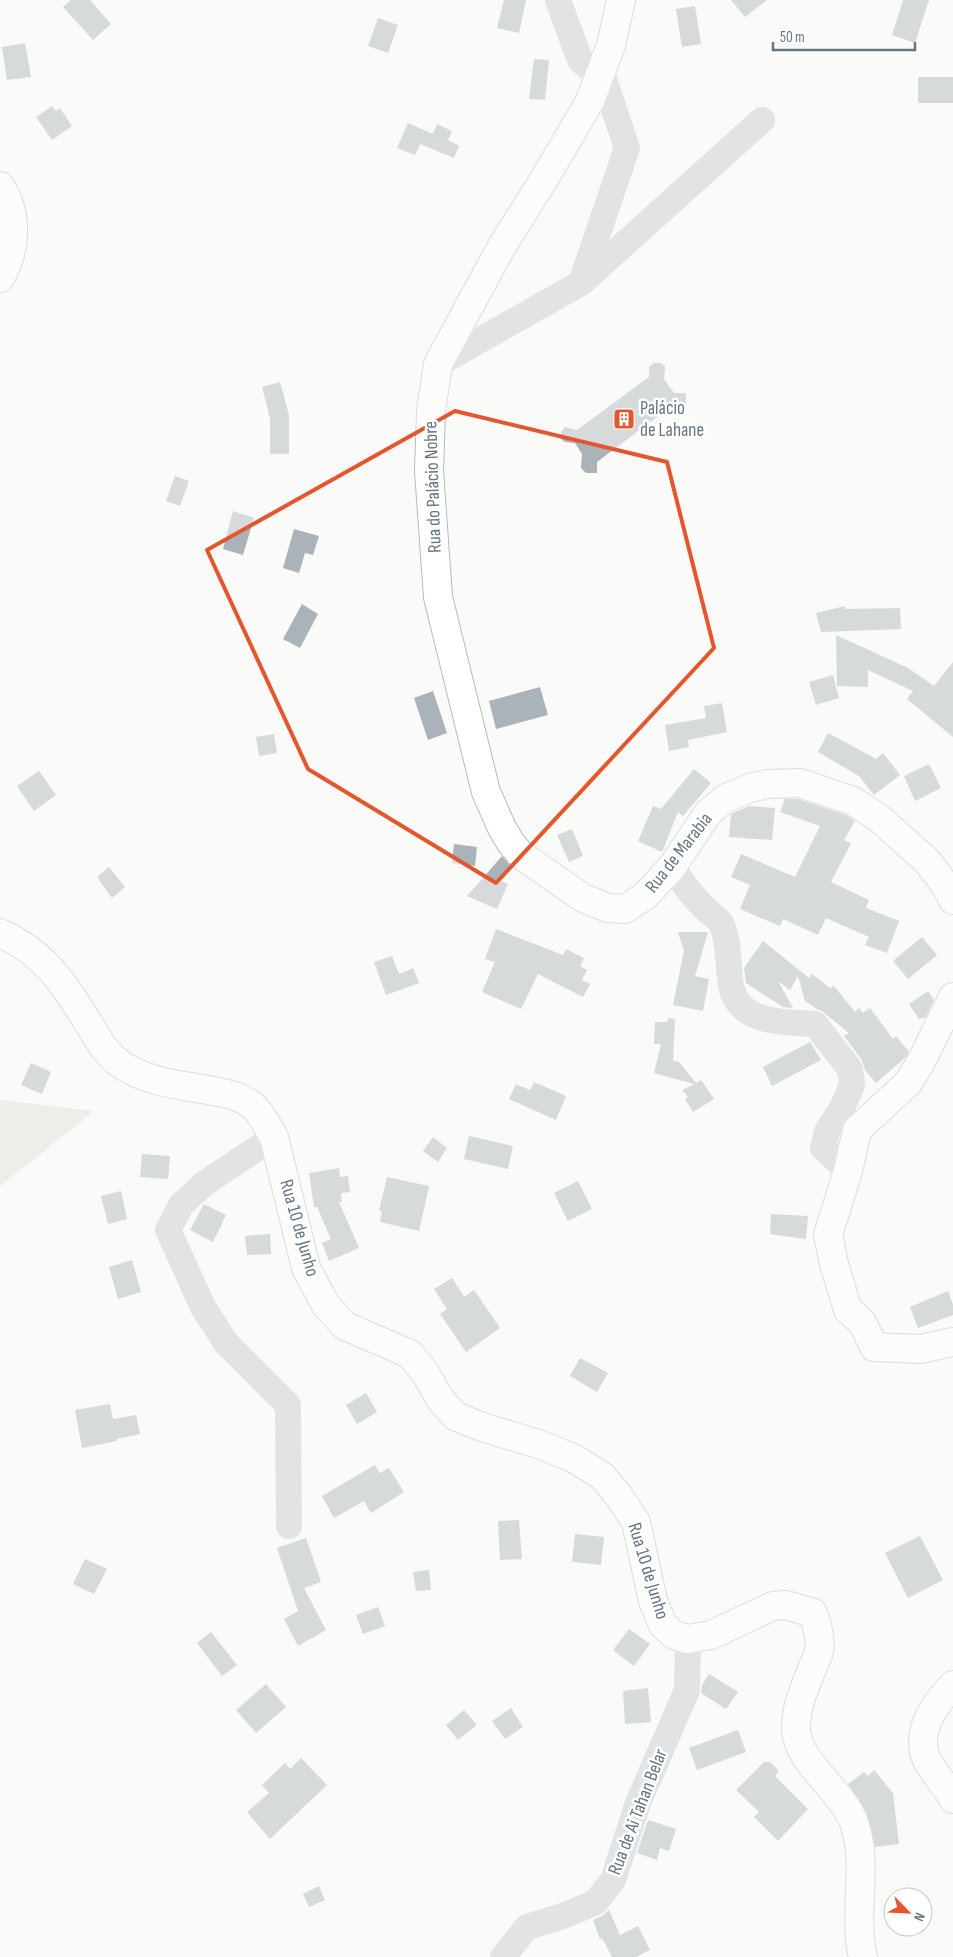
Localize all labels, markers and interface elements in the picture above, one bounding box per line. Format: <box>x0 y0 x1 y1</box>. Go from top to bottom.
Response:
scale bar <box>773 20 916 52</box>
text: 50 m <box>780 28 805 47</box>
place label: Palácio de Lahane <box>640 397 704 442</box>
building icon: Palácio de Lahane <box>612 407 636 431</box>
street label: Rua do Palácio Nobre <box>419 421 447 553</box>
street label: Rua de Marabia <box>641 808 717 898</box>
street label: Rua 10 de Junho <box>274 1177 324 1279</box>
street label: Rua 10 de Junho <box>622 1520 674 1622</box>
street label: Rua de Ai Tahan Belar <box>603 1745 673 1878</box>
north arrow <box>883 1887 933 1937</box>
text: N <box>910 1910 929 1924</box>

